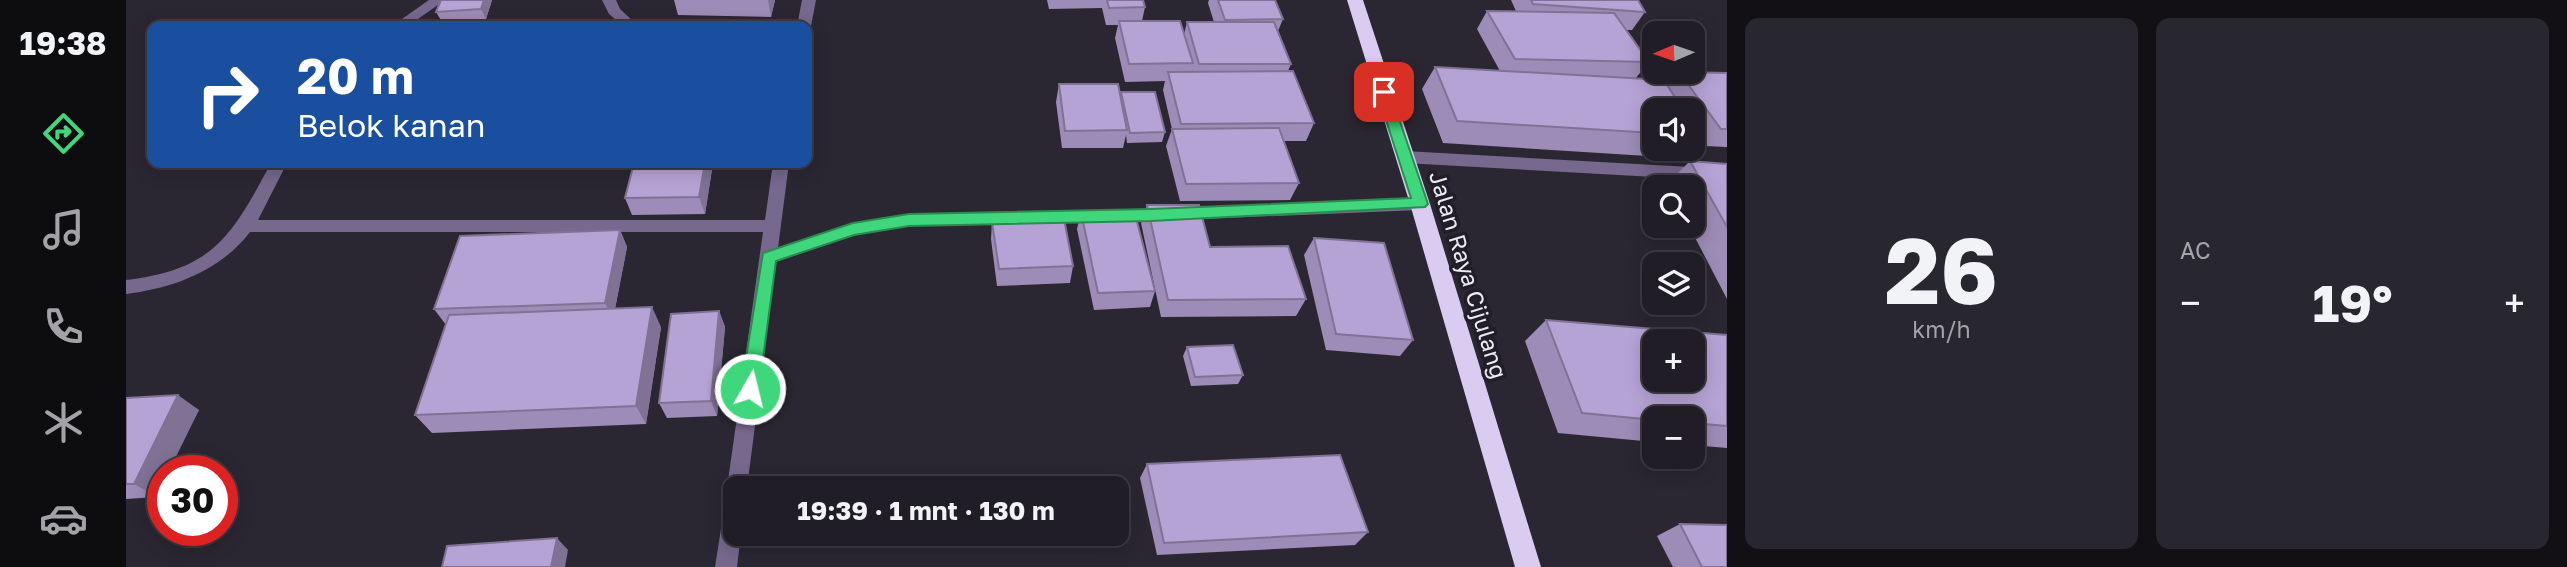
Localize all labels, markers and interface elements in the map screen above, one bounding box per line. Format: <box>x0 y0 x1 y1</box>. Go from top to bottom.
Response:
north arrow <box>1642 21 1704 84</box>
map controls <box>1642 21 1705 469</box>
text: 19:38 <box>19 24 107 62</box>
text: 20 m <box>297 46 414 105</box>
icon: right <box>182 49 273 140</box>
pin <box>1354 62 1414 122</box>
icon: arrive <box>1365 73 1403 111</box>
button: sound <box>1642 98 1705 161</box>
text: Belok kanan <box>297 106 485 144</box>
icon: directions <box>39 109 88 158</box>
street label: Jalan Raya Cijulang <box>1424 168 1514 382</box>
button: search <box>1642 175 1705 238</box>
icon: music <box>39 205 88 254</box>
text: 26 <box>1885 215 1998 324</box>
text: AC <box>2180 236 2211 264</box>
button: layers <box>1642 252 1705 315</box>
text: 19° <box>2312 271 2393 333</box>
text: − <box>2180 280 2201 325</box>
text: + <box>2504 280 2525 325</box>
icon: phone <box>39 302 88 351</box>
text: km/h <box>1912 315 1971 343</box>
button: + <box>1642 329 1705 392</box>
position arrow <box>713 352 787 426</box>
icon: climate <box>39 398 88 447</box>
button: − <box>1642 406 1705 469</box>
speed limit sign: 30 <box>147 455 238 546</box>
icon: car <box>39 494 88 543</box>
text: 19:39 · 1 mnt · 130 m <box>797 495 1055 526</box>

